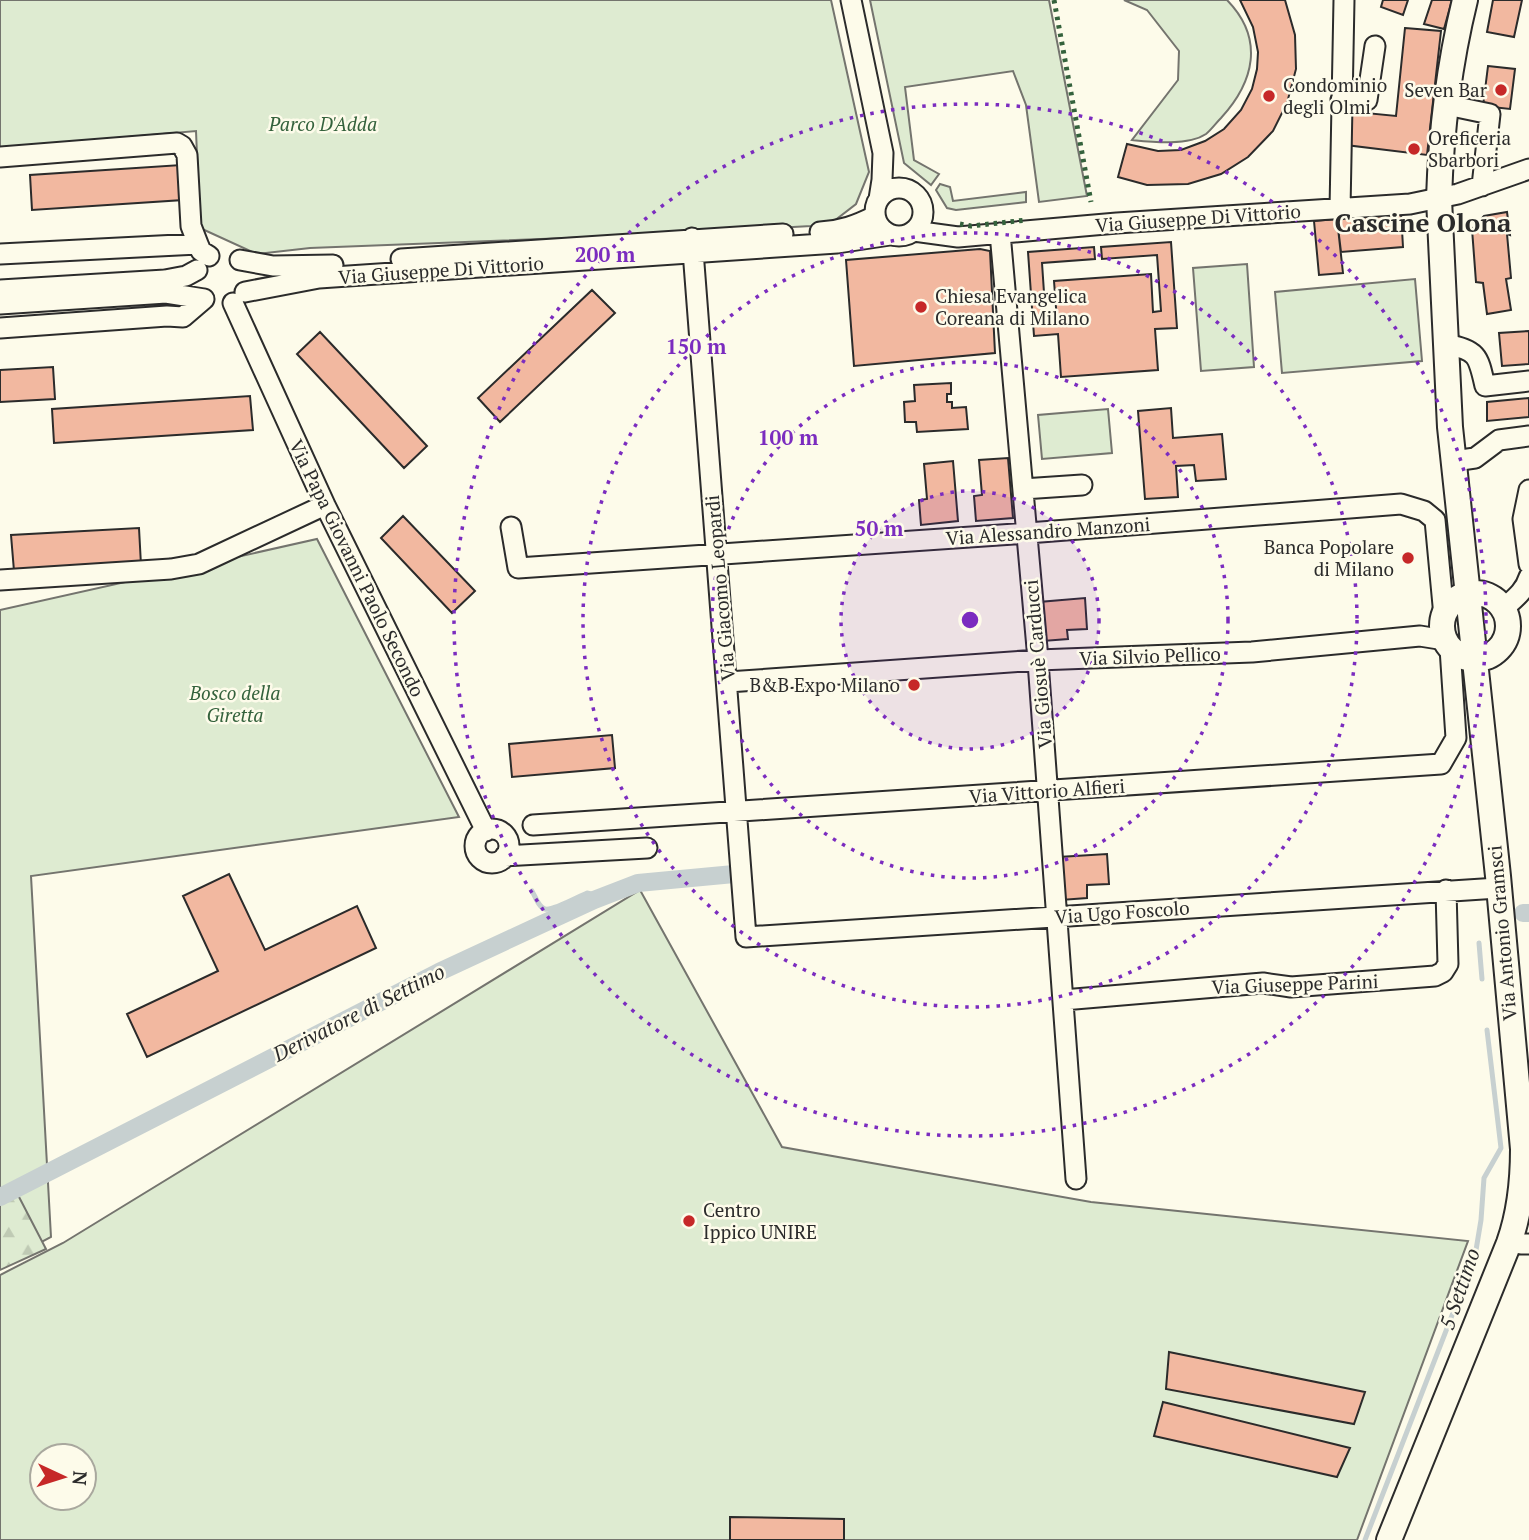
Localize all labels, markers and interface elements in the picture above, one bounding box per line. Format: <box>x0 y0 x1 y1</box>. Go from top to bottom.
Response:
place label: Condominio degli Olmi <box>1283 72 1387 119</box>
place label: Seven Bar <box>1404 77 1488 102</box>
marker: Seven Bar <box>1493 82 1509 98</box>
marker: Condominio degli Olmi <box>1261 88 1277 104</box>
park label: Parco D'Adda <box>268 111 377 136</box>
place label: Oreficeria Sbarbori <box>1428 125 1511 172</box>
marker: Oreficeria Sbarbori <box>1406 141 1422 157</box>
street label: Via Giuseppe Di Vittorio <box>1094 198 1302 237</box>
district label: Cascine Olona <box>1334 205 1512 239</box>
text: 200 m <box>575 240 636 268</box>
street label: Via Giuseppe Di Vittorio <box>337 250 545 289</box>
place label: Chiesa Evangelica Coreana di Milano <box>935 283 1089 330</box>
marker: Chiesa Evangelica Coreana di Milano <box>913 299 929 315</box>
text: 150 m <box>666 332 727 360</box>
text: 100 m <box>758 423 819 451</box>
street label: Via Papa Giovanni Paolo Secondo <box>284 435 431 701</box>
street label: Via Giacomo Leopardi <box>699 494 740 682</box>
street label: Via Alessandro Manzoni <box>945 511 1151 550</box>
text: 50 m <box>855 514 904 542</box>
place label: Banca Popolare di Milano <box>1264 534 1394 581</box>
marker: Banca Popolare di Milano <box>1400 550 1416 566</box>
street label: Via Giosuè Carducci <box>1018 579 1057 749</box>
centre of rings <box>958 608 982 632</box>
street label: Via Silvio Pellico <box>1079 641 1221 670</box>
place label: B&B Expo Milano <box>749 672 900 697</box>
marker: B&B Expo Milano <box>906 677 922 693</box>
park label: Bosco della Giretta <box>189 680 281 727</box>
street label: Via Vittorio Alfieri <box>968 773 1126 808</box>
street label: Via Antonio Gramsci <box>1481 844 1522 1022</box>
street label: Via Ugo Foscolo <box>1054 894 1190 929</box>
water label: Derivatore di Settimo <box>267 957 449 1068</box>
street label: Via Giuseppe Parini <box>1211 968 1379 999</box>
place label: Centro Ippico UNIRE <box>703 1197 817 1244</box>
marker: Centro Ippico UNIRE <box>681 1213 697 1229</box>
water label: 5 Settimo <box>1432 1244 1486 1333</box>
north arrow <box>28 1442 98 1512</box>
text: N <box>67 1470 93 1487</box>

